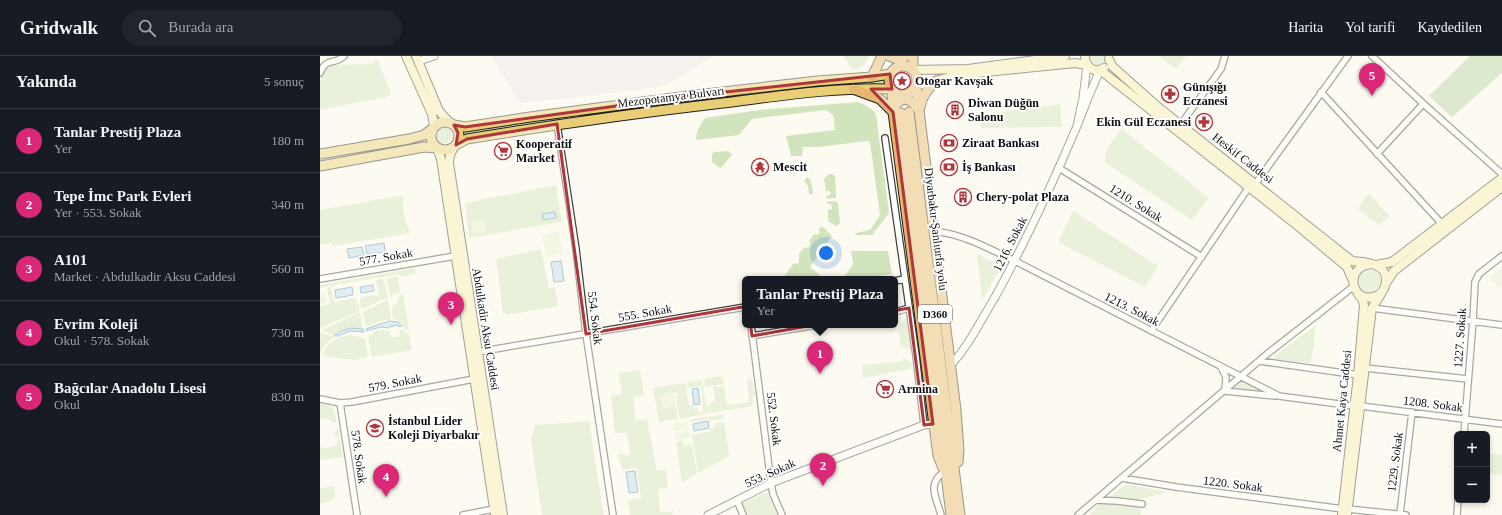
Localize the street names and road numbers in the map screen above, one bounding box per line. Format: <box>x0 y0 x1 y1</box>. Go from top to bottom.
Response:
street label: Mezopotamya Bulvarı <box>617 83 726 111</box>
street label: Heskif Caddesi <box>1210 130 1277 187</box>
street label: Diyarbakır-Şanlıurfa yolu <box>921 167 951 291</box>
street label: 1210. Sokak <box>1107 181 1165 225</box>
street label: 1216. Sokak <box>990 214 1030 274</box>
street label: 577. Sokak <box>358 245 414 269</box>
street label: Abdulkadir Aksu Caddesi <box>469 267 503 392</box>
street label: 1213. Sokak <box>1102 289 1162 329</box>
street label: 554. Sokak <box>585 290 605 346</box>
street label: 555. Sokak <box>617 301 673 325</box>
road number: D360 <box>918 305 952 323</box>
street label: 1227. Sokak <box>1451 308 1469 368</box>
street label: Ahmet Kaya Caddesi <box>1330 349 1354 453</box>
street label: 579. Sokak <box>367 371 423 395</box>
street label: 552. Sokak <box>764 391 784 447</box>
street label: 1208. Sokak <box>1402 393 1464 415</box>
street label: 578. Sokak <box>348 429 370 485</box>
street label: 1229. Sokak <box>1384 431 1406 493</box>
street label: 553. Sokak <box>742 456 798 490</box>
street label: 1220. Sokak <box>1202 473 1264 495</box>

